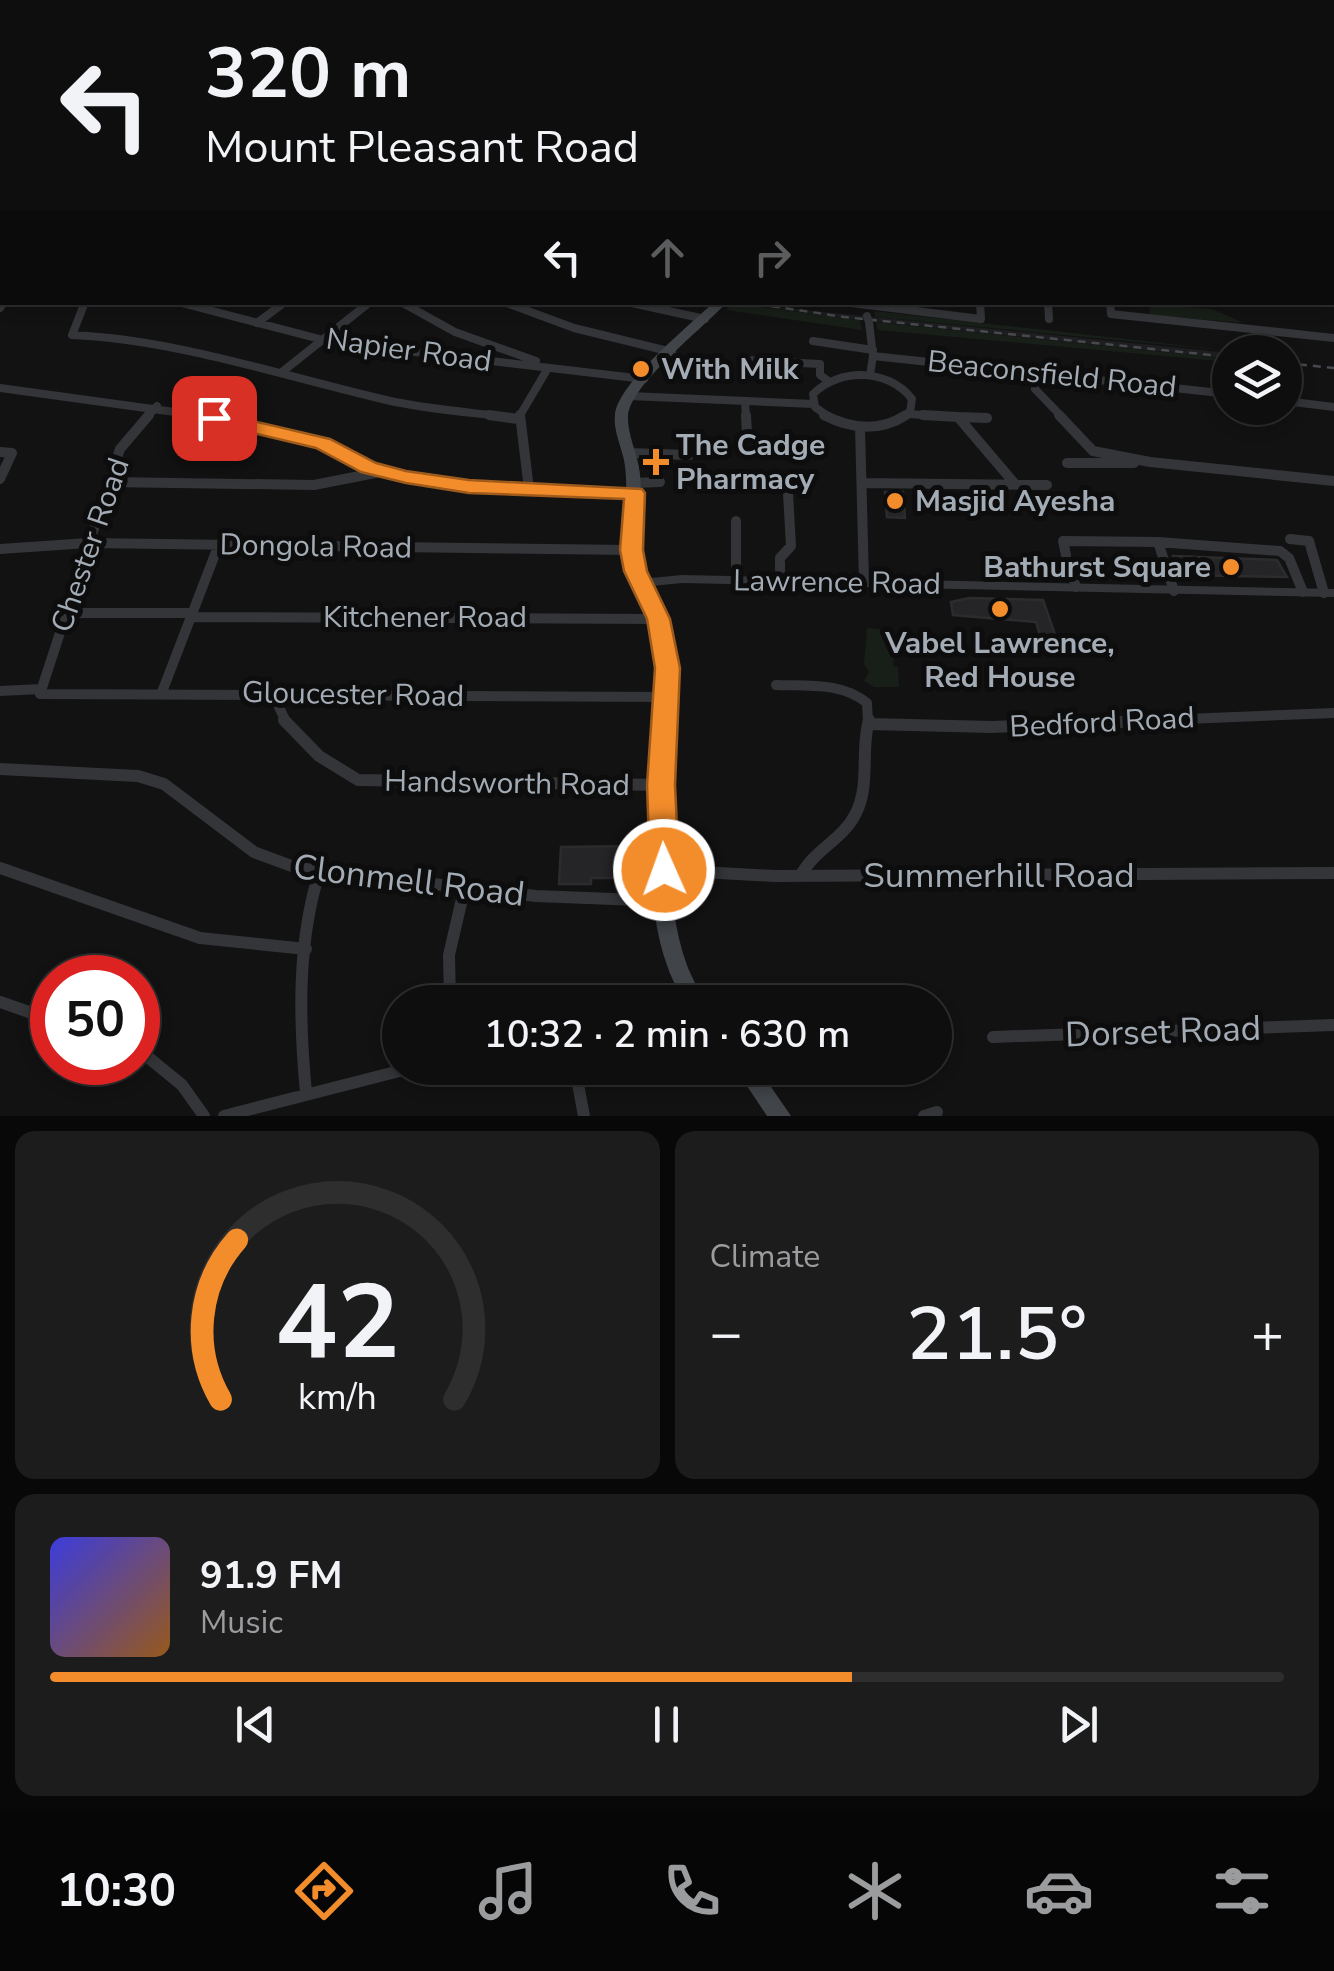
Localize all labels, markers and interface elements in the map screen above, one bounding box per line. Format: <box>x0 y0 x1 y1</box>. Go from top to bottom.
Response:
text: 320 m <box>205 26 411 122</box>
icon: left <box>40 40 170 170</box>
text: Mount Pleasant Road <box>205 117 639 178</box>
icon: left <box>535 230 590 285</box>
icon: ahead <box>640 230 695 285</box>
icon: right <box>745 230 800 285</box>
street label: Napier Road <box>324 319 494 382</box>
map controls <box>1212 335 1302 425</box>
button: layers <box>1212 335 1302 425</box>
street label: Beaconsfield Road <box>925 341 1179 408</box>
place label: With Milk <box>661 349 799 390</box>
marker: With Milk <box>630 358 652 380</box>
pin <box>172 376 257 461</box>
icon: arrive <box>187 391 242 446</box>
place label: The Cadge Pharmacy <box>676 425 825 500</box>
marker: The Cadge Pharmacy <box>645 451 667 473</box>
street label: Chester Road <box>41 452 139 638</box>
place label: Masjid Ayesha <box>915 481 1115 522</box>
marker: Masjid Ayesha <box>884 490 906 512</box>
street label: Dongola Road <box>219 524 413 569</box>
place label: Bathurst Square <box>983 547 1211 588</box>
marker: Bathurst Square <box>1220 556 1242 578</box>
street label: Lawrence Road <box>733 560 941 605</box>
street label: Kitchener Road <box>323 597 527 638</box>
marker: Vabel Lawrence, Red House <box>989 598 1011 620</box>
place label: Vabel Lawrence, Red House <box>884 623 1115 698</box>
street label: Gloucester Road <box>241 672 465 717</box>
street label: Bedford Road <box>1008 697 1196 748</box>
street label: Handsworth Road <box>384 761 630 806</box>
position arrow <box>612 818 716 922</box>
street label: Clonmell Road <box>291 843 527 918</box>
street label: Summerhill Road <box>863 852 1135 899</box>
speed limit sign: 50 <box>30 955 160 1085</box>
street label: Dorset Road <box>1064 1005 1262 1058</box>
text: 10:32 · 2 min · 630 m <box>484 1009 850 1060</box>
text: Climate <box>710 1235 820 1278</box>
text: 42 <box>275 1252 400 1394</box>
text: 21.5° <box>906 1283 1087 1385</box>
text: − <box>710 1296 743 1371</box>
text: + <box>1251 1296 1284 1371</box>
text: km/h <box>298 1373 377 1422</box>
text: 91.9 FM <box>200 1550 342 1601</box>
text: Music <box>200 1601 283 1644</box>
icon: previous <box>228 1697 283 1752</box>
icon: pause <box>639 1697 694 1752</box>
icon: next <box>1051 1697 1106 1752</box>
icon: directions <box>289 1856 359 1926</box>
icon: music <box>473 1856 543 1926</box>
icon: phone <box>657 1856 727 1926</box>
icon: climate <box>840 1856 910 1926</box>
icon: car <box>1024 1856 1094 1926</box>
icon: filters <box>1207 1856 1277 1926</box>
text: 10:30 <box>57 1861 176 1922</box>

